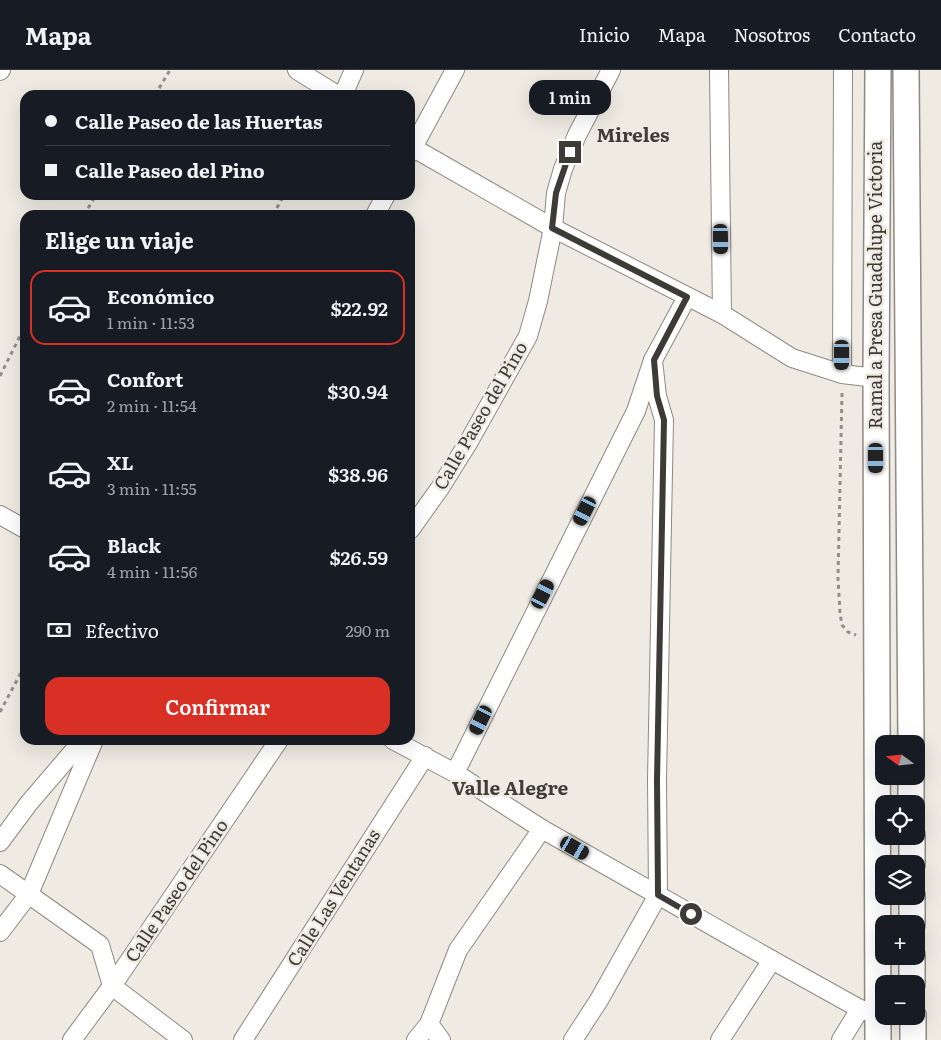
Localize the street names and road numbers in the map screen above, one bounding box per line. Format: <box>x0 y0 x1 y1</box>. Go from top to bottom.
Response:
street label: Ramal a Presa Guadalupe Victoria <box>861 141 888 429</box>
street label: Calle Paseo del Pino <box>426 336 533 495</box>
street label: Calle Paseo del Pino <box>118 813 234 967</box>
street label: Calle Las Ventanas <box>279 823 386 971</box>

